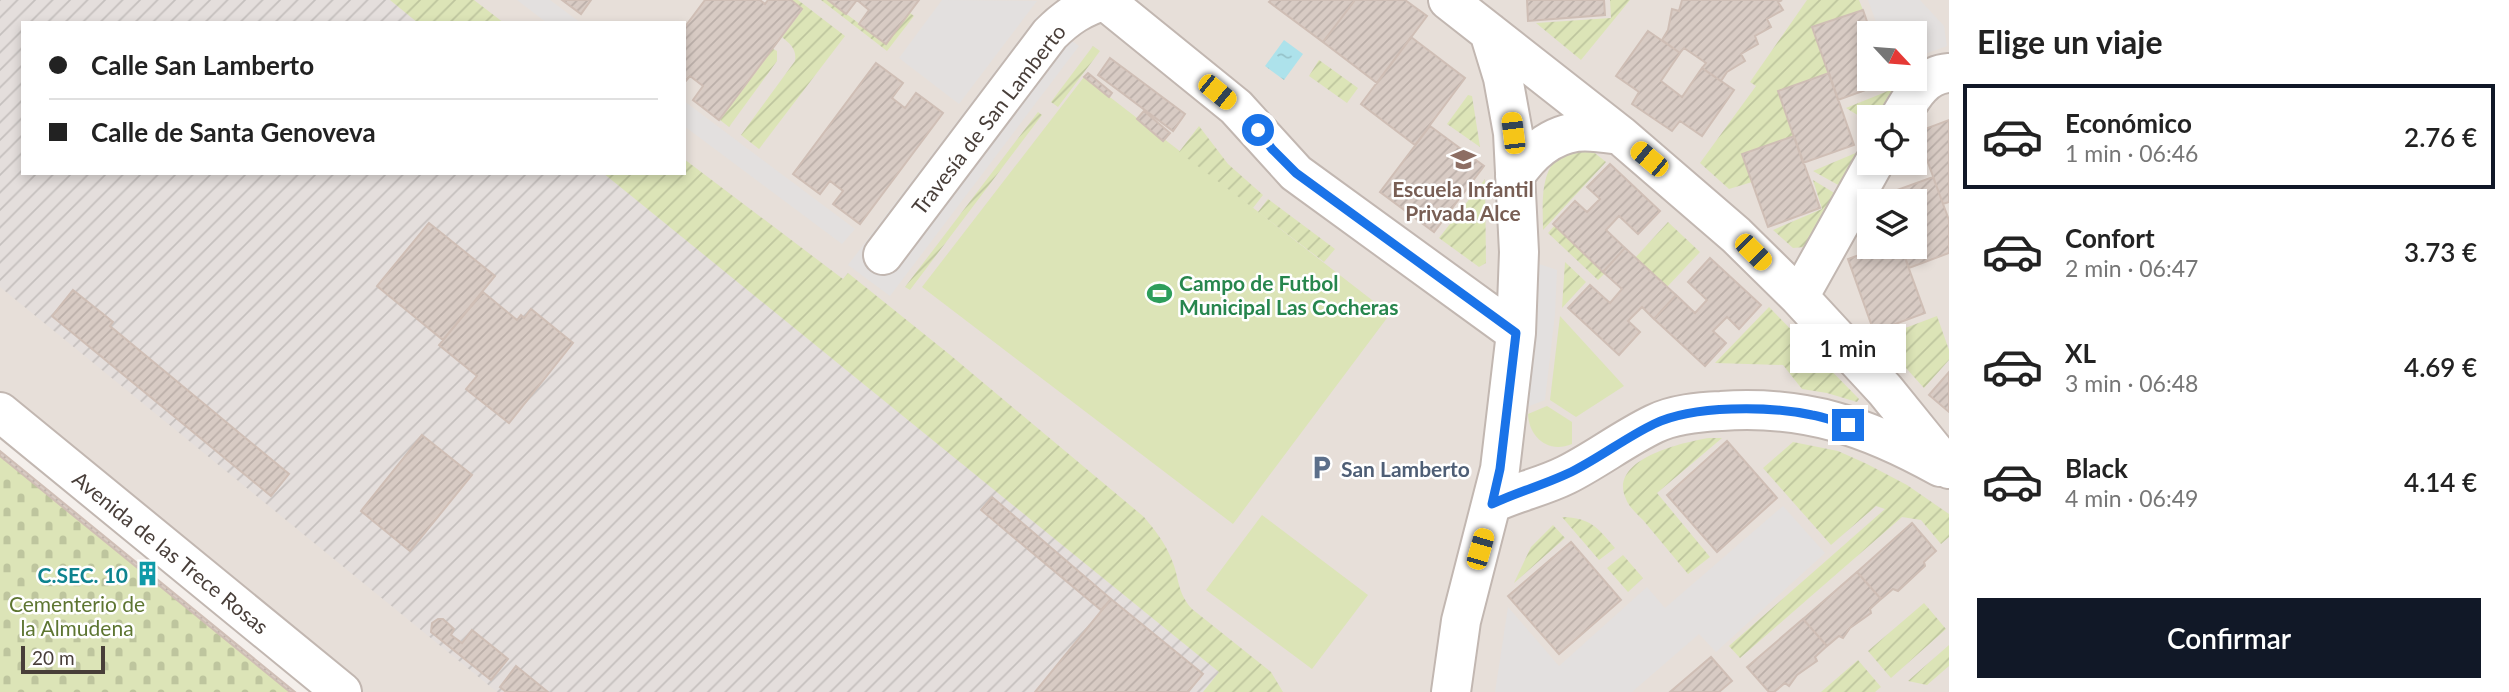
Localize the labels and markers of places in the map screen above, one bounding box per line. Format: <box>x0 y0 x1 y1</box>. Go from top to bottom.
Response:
school or university icon: Escuela Infantil Privada Alce <box>1449 145 1477 173</box>
place label: Escuela Infantil Privada Alce <box>1392 176 1534 225</box>
place label: Campo de Futbol Municipal Las Cocheras <box>1179 270 1398 319</box>
sports icon: Campo de Futbol Municipal Las Cocheras <box>1145 280 1173 308</box>
parking icon: San Lamberto <box>1307 454 1335 482</box>
place label: San Lamberto <box>1341 456 1470 481</box>
building icon: C.SEC. 10 <box>134 560 162 588</box>
place label: C.SEC. 10 <box>38 562 128 587</box>

